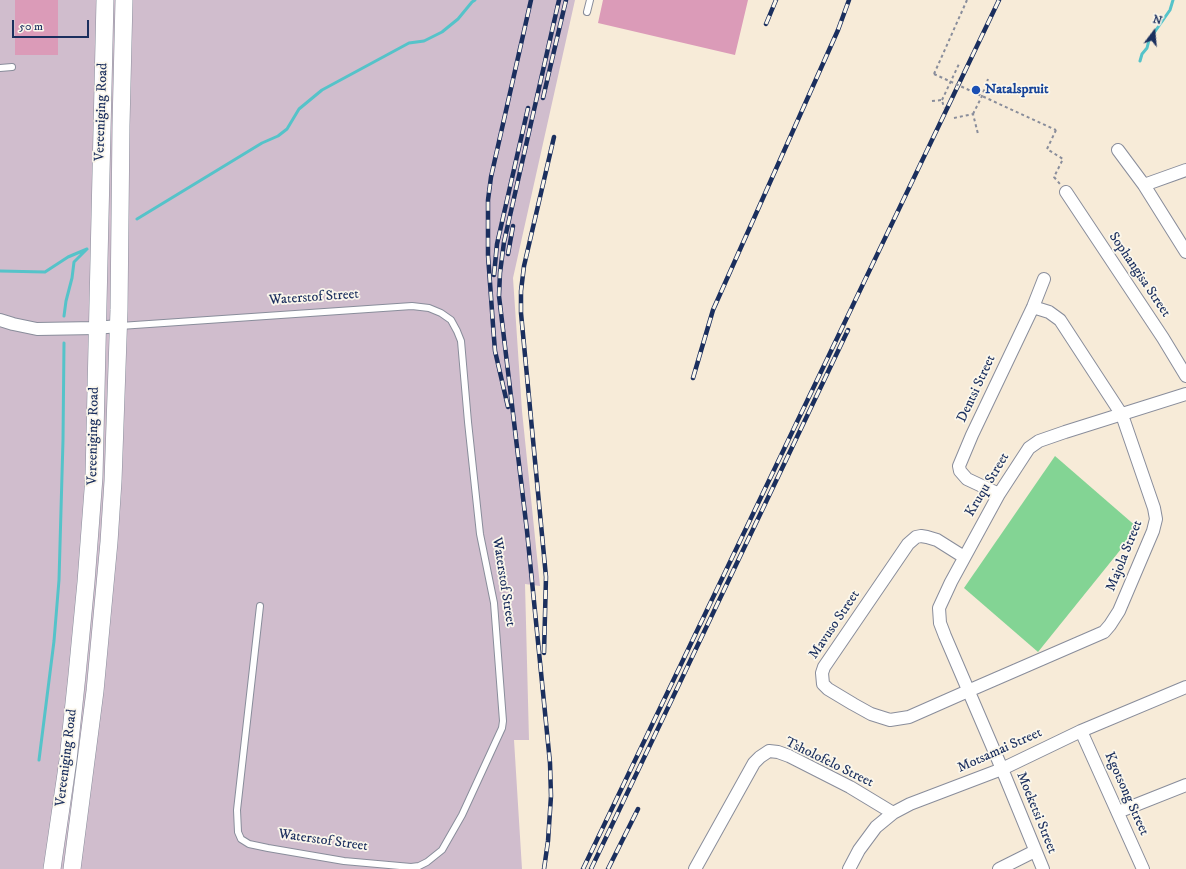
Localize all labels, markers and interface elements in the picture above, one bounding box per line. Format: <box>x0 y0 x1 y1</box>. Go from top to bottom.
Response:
scale bar <box>14 12 91 38</box>
north arrow <box>1134 12 1174 52</box>
text: N <box>1151 12 1164 28</box>
text: 50 m <box>19 19 43 34</box>
street label: Vereeniging Road <box>92 63 112 161</box>
place label: Natalspruit <box>985 82 1048 98</box>
marker: Natalspruit <box>970 84 982 96</box>
street label: Sophangisa Street <box>1104 229 1174 321</box>
street label: Waterstof Street <box>269 286 359 310</box>
street label: Dentsi Street <box>954 353 1000 425</box>
street label: Vereeniging Road <box>85 387 103 485</box>
street label: Kruqu Street <box>962 450 1014 520</box>
street label: Majola Street <box>1103 518 1147 594</box>
street label: Waterstof Street <box>488 536 518 628</box>
street label: Mavuso Street <box>806 587 864 663</box>
street label: Vereeniging Road <box>53 708 81 808</box>
street label: Motsamai Street <box>955 725 1045 777</box>
street label: Tsholofelo Street <box>782 734 876 792</box>
street label: Kgotsong Street <box>1100 750 1152 838</box>
street label: Moeketsi Street <box>1012 770 1060 856</box>
street label: Waterstof Street <box>277 826 369 856</box>

